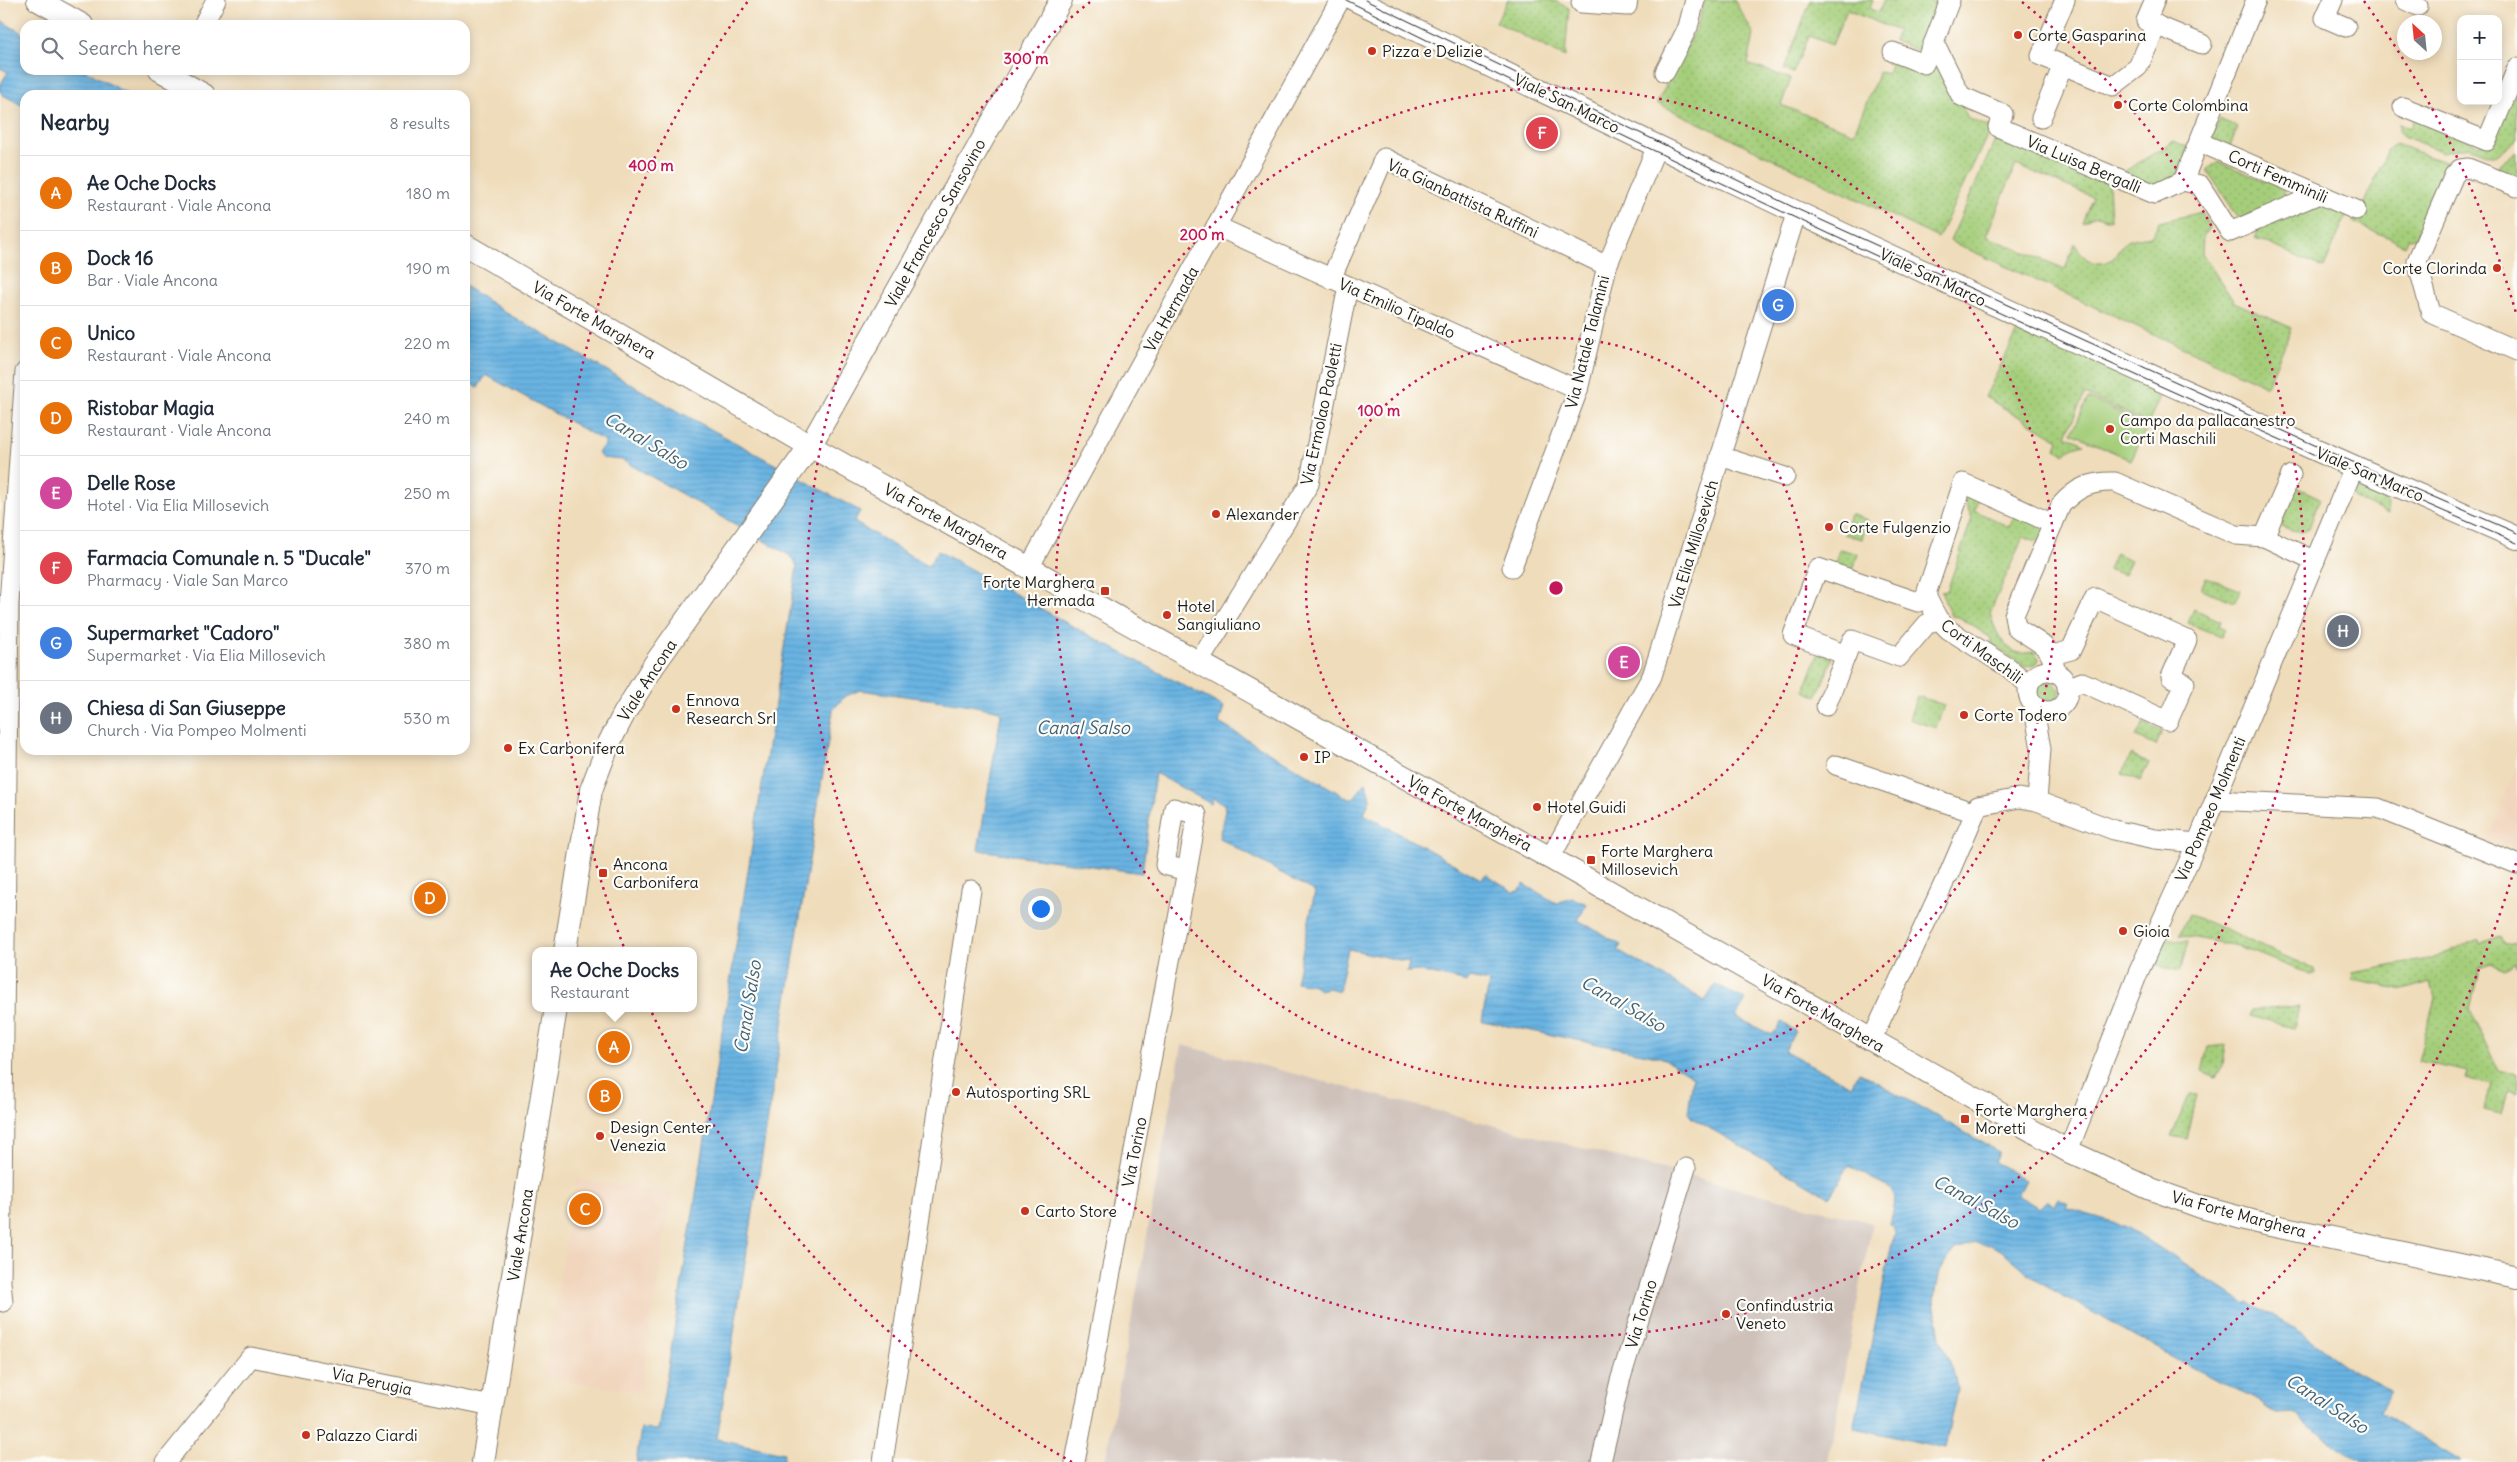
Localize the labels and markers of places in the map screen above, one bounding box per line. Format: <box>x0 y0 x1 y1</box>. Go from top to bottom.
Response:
place label: Corte Gasparina <box>2028 25 2146 45</box>
marker: Corte Gasparina <box>2012 29 2024 41</box>
place label: Pizza e Delizie <box>1382 41 1483 61</box>
marker: Pizza e Delizie <box>1366 45 1378 57</box>
place label: Corte Colombina <box>2128 95 2248 115</box>
marker: Corte Colombina <box>2112 99 2124 111</box>
pin: F <box>1526 114 1558 152</box>
place label: Corte Clorinda <box>2382 258 2487 278</box>
marker: Corte Clorinda <box>2491 262 2503 274</box>
pin: G <box>1762 286 1794 324</box>
place label: Campo da pallacanestro Corti Maschili <box>2120 410 2295 448</box>
marker: Campo da pallacanestro Corti Maschili <box>2104 423 2116 435</box>
place label: Alexander <box>1226 504 1299 524</box>
marker: Alexander <box>1210 508 1222 520</box>
place label: Corte Fulgenzio <box>1839 517 1951 537</box>
marker: Corte Fulgenzio <box>1823 521 1835 533</box>
place label: Forte Marghera Hermada <box>983 572 1095 610</box>
centre of rings <box>1547 579 1565 597</box>
marker: Forte Marghera Hermada <box>1099 585 1111 597</box>
place label: Hotel Sangiuliano <box>1177 596 1261 634</box>
marker: Hotel Sangiuliano <box>1161 609 1173 621</box>
pin: H <box>2327 612 2359 650</box>
pin: E <box>1608 643 1640 681</box>
place label: Ennova Research Srl <box>686 690 776 728</box>
marker: Ennova Research Srl <box>670 703 682 715</box>
place label: Corte Todero <box>1974 705 2067 725</box>
marker: Corte Todero <box>1958 709 1970 721</box>
place label: Ex Carbonifera <box>518 738 625 758</box>
marker: Ex Carbonifera <box>502 742 514 754</box>
place label: IP <box>1314 747 1331 767</box>
marker: IP <box>1298 751 1310 763</box>
place label: Hotel Guidi <box>1547 797 1626 817</box>
marker: Hotel Guidi <box>1531 801 1543 813</box>
place label: Forte Marghera Millosevich <box>1601 841 1713 879</box>
place label: Ancona Carbonifera <box>613 854 699 892</box>
marker: Forte Marghera Millosevich <box>1585 854 1597 866</box>
marker: Ancona Carbonifera <box>597 867 609 879</box>
pin: D <box>414 879 446 917</box>
place label: Gioia <box>2133 921 2170 941</box>
marker: Gioia <box>2117 925 2129 937</box>
pin: A <box>598 1028 630 1066</box>
pin: B <box>589 1077 621 1115</box>
place label: Autosporting SRL <box>966 1082 1091 1102</box>
marker: Autosporting SRL <box>950 1086 962 1098</box>
place label: Forte Marghera Moretti <box>1975 1100 2087 1138</box>
marker: Forte Marghera Moretti <box>1959 1113 1971 1125</box>
place label: Design Center Venezia <box>610 1117 712 1155</box>
marker: Design Center Venezia <box>594 1130 606 1142</box>
pin: C <box>569 1190 601 1228</box>
place label: Carto Store <box>1035 1201 1117 1221</box>
marker: Carto Store <box>1019 1205 1031 1217</box>
place label: Confindustria Veneto <box>1736 1295 1833 1333</box>
marker: Confindustria Veneto <box>1720 1308 1732 1320</box>
place label: Palazzo Ciardi <box>316 1425 418 1445</box>
marker: Palazzo Ciardi <box>300 1429 312 1441</box>

